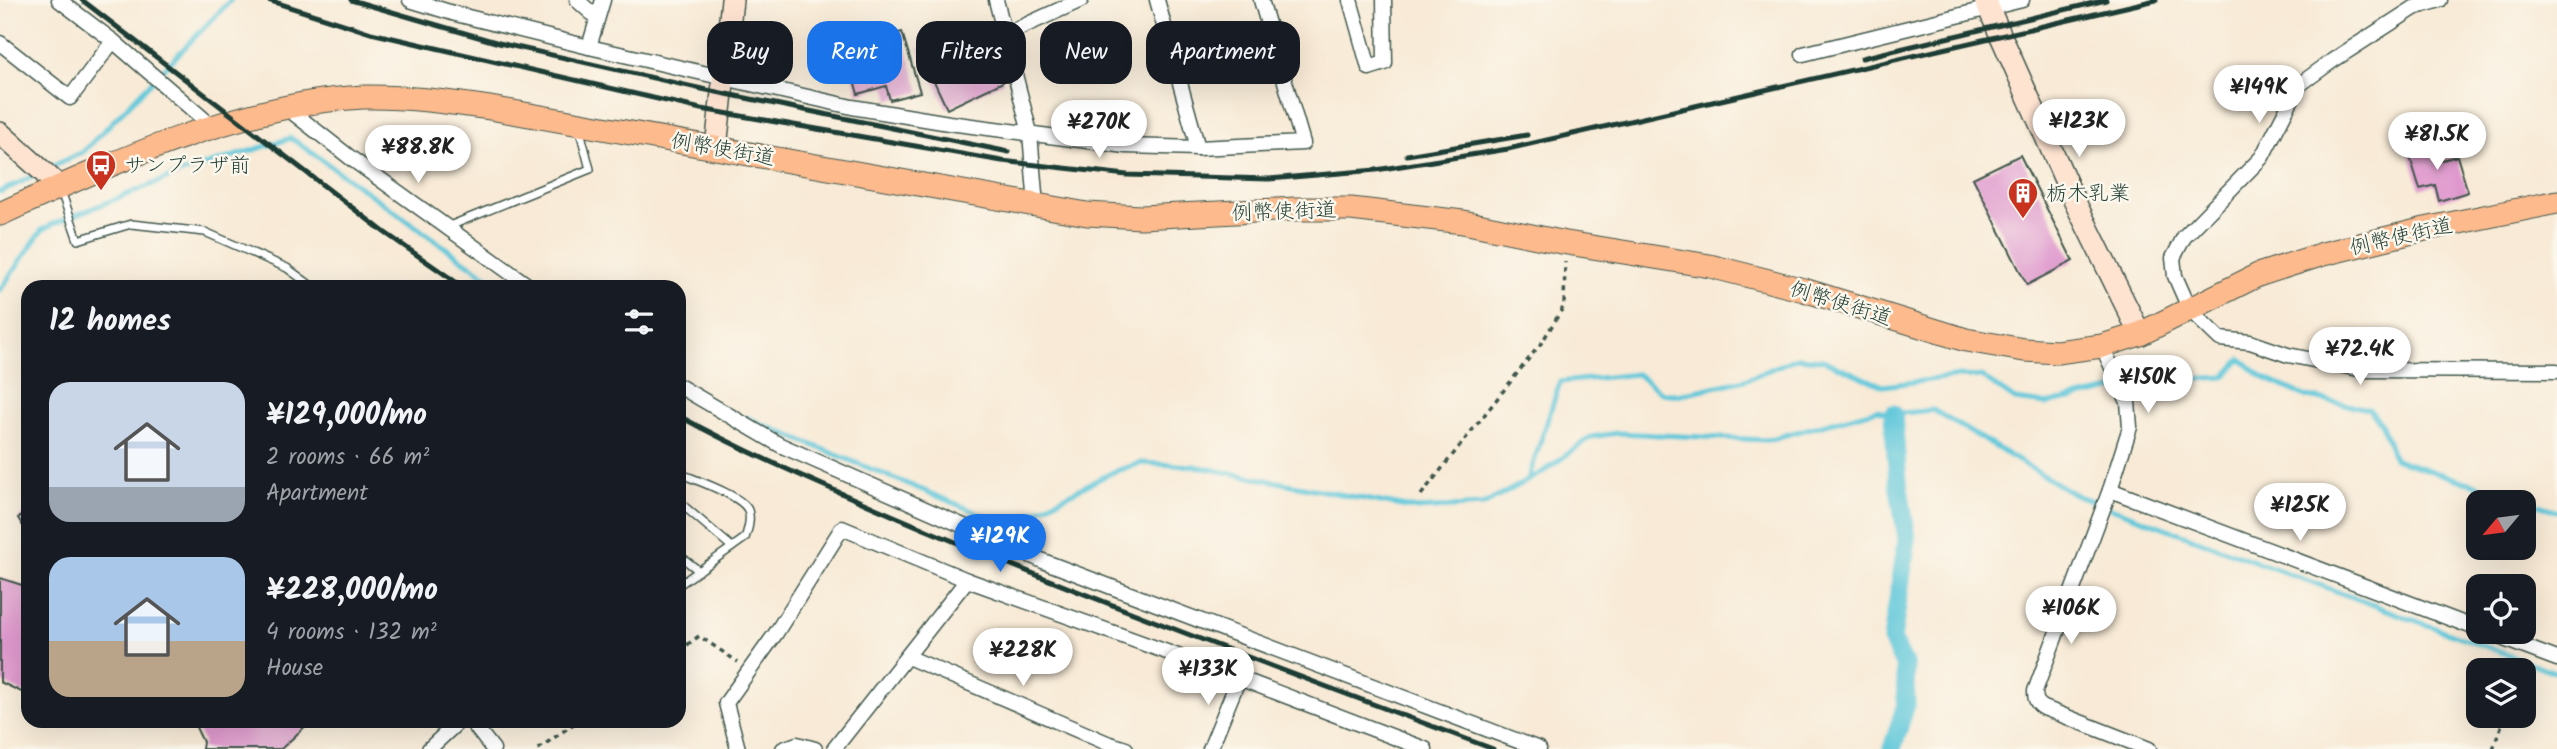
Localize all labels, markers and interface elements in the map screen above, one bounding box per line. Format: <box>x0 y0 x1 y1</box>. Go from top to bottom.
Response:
chip: Buy <box>707 21 793 84</box>
chip: Rent <box>807 21 902 84</box>
chip: Filters <box>916 21 1026 84</box>
chip: New <box>1040 21 1132 84</box>
chip: Apartment <box>1146 21 1300 84</box>
pin: ¥149K <box>2210 66 2308 125</box>
text: ¥149K <box>2229 70 2289 106</box>
pin: ¥270K <box>1050 100 1148 160</box>
pin: ¥123K <box>2030 100 2128 159</box>
text: ¥123K <box>2049 104 2109 140</box>
text: ¥270K <box>1067 105 1131 141</box>
pin: ¥81.5K <box>2380 113 2494 172</box>
text: ¥81.5K <box>2404 117 2470 153</box>
pin: ¥88.8K <box>361 125 475 185</box>
street label: 例幣使街道 <box>668 125 777 176</box>
text: ¥88.8K <box>381 130 455 166</box>
bus stop icon: サンプラザ前 <box>84 148 118 192</box>
place label: サンプラザ前 <box>124 150 250 183</box>
building icon: 栃木乳業 <box>2006 176 2040 220</box>
place label: 栃木乳業 <box>2046 178 2130 211</box>
street label: 例幣使街道 <box>1231 194 1337 231</box>
street label: 例幣使街道 <box>2346 210 2456 265</box>
street label: 例幣使街道 <box>1786 273 1896 336</box>
text: 12 homes <box>49 298 171 346</box>
icon: filters <box>620 303 658 341</box>
pin: ¥72.4K <box>2303 328 2417 387</box>
text: ¥72.4K <box>2325 332 2395 368</box>
pin: ¥150K <box>2099 356 2197 415</box>
text: ¥150K <box>2119 360 2177 396</box>
text: ¥129,000/mo <box>266 392 427 440</box>
icon: home <box>105 410 189 494</box>
text: 2 rooms · 66 m² <box>266 440 429 476</box>
text: Apartment <box>266 476 368 512</box>
pin: ¥125K <box>2251 484 2349 543</box>
text: ¥125K <box>2270 488 2330 524</box>
north arrow <box>2466 490 2536 560</box>
map controls <box>2466 490 2536 728</box>
pin: ¥129K <box>951 514 1049 574</box>
text: ¥129K <box>970 519 1030 555</box>
text: ¥228,000/mo <box>266 567 438 615</box>
button: locate <box>2466 574 2536 644</box>
icon: home <box>105 585 189 669</box>
pin: ¥106K <box>2022 586 2120 646</box>
text: ¥106K <box>2041 591 2101 627</box>
text: 4 rooms · 132 m² <box>266 615 437 651</box>
pin: ¥228K <box>974 628 1072 688</box>
text: ¥228K <box>989 633 1057 669</box>
pin: ¥133K <box>1159 648 1257 707</box>
text: House <box>266 651 323 687</box>
text: ¥133K <box>1178 652 1238 688</box>
button: layers <box>2466 658 2536 728</box>

